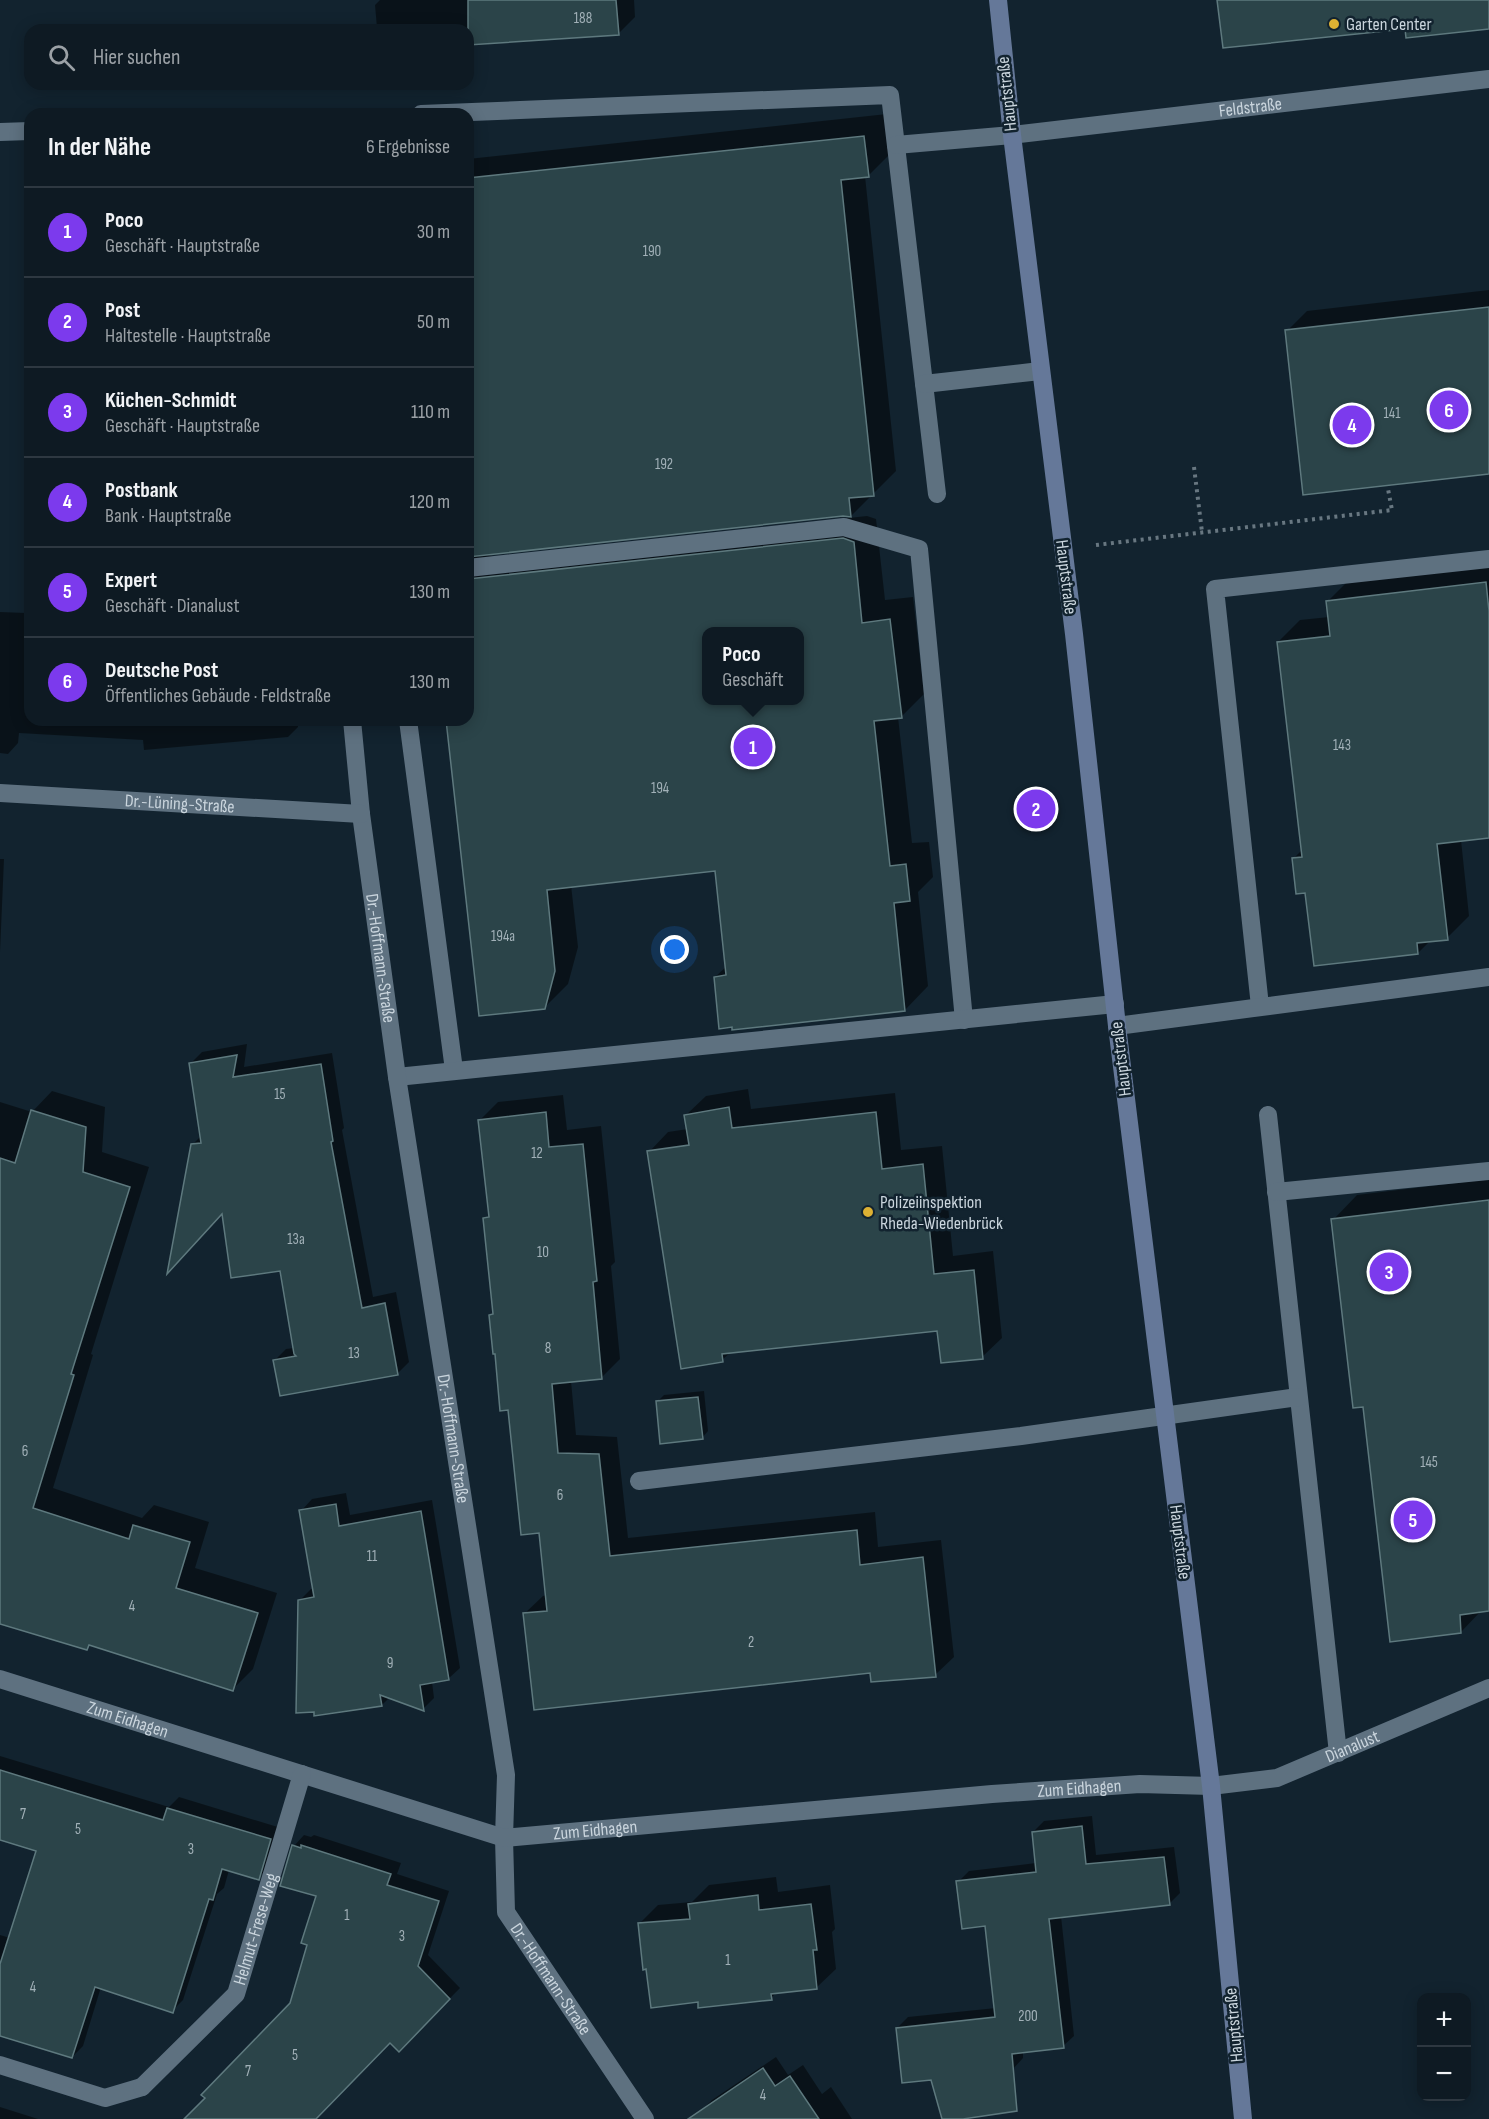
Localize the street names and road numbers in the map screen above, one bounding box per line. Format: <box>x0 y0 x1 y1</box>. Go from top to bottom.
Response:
street label: Hauptstraße <box>993 56 1021 132</box>
street label: Feldstraße <box>1218 93 1283 121</box>
street label: Hauptstraße <box>1051 539 1081 615</box>
street label: Dr.-Lüning-Straße <box>124 790 235 817</box>
street label: Dr.-Hoffmann-Straße <box>362 892 400 1024</box>
street label: Hauptstraße <box>1106 1021 1136 1097</box>
street label: Dr.-Hoffmann-Straße <box>433 1373 474 1505</box>
street label: Hauptstraße <box>1165 1504 1195 1580</box>
street label: Zum Eidhagen <box>84 1697 171 1742</box>
street label: Dianalust <box>1322 1725 1383 1767</box>
street label: Zum Eidhagen <box>1037 1775 1122 1801</box>
street label: Zum Eidhagen <box>552 1816 638 1844</box>
street label: Helmut-Frese-Weg <box>229 1871 282 1987</box>
street label: Dr.-Hoffmann-Straße <box>506 1919 596 2039</box>
street label: Hauptstraße <box>1220 1987 1248 2063</box>

